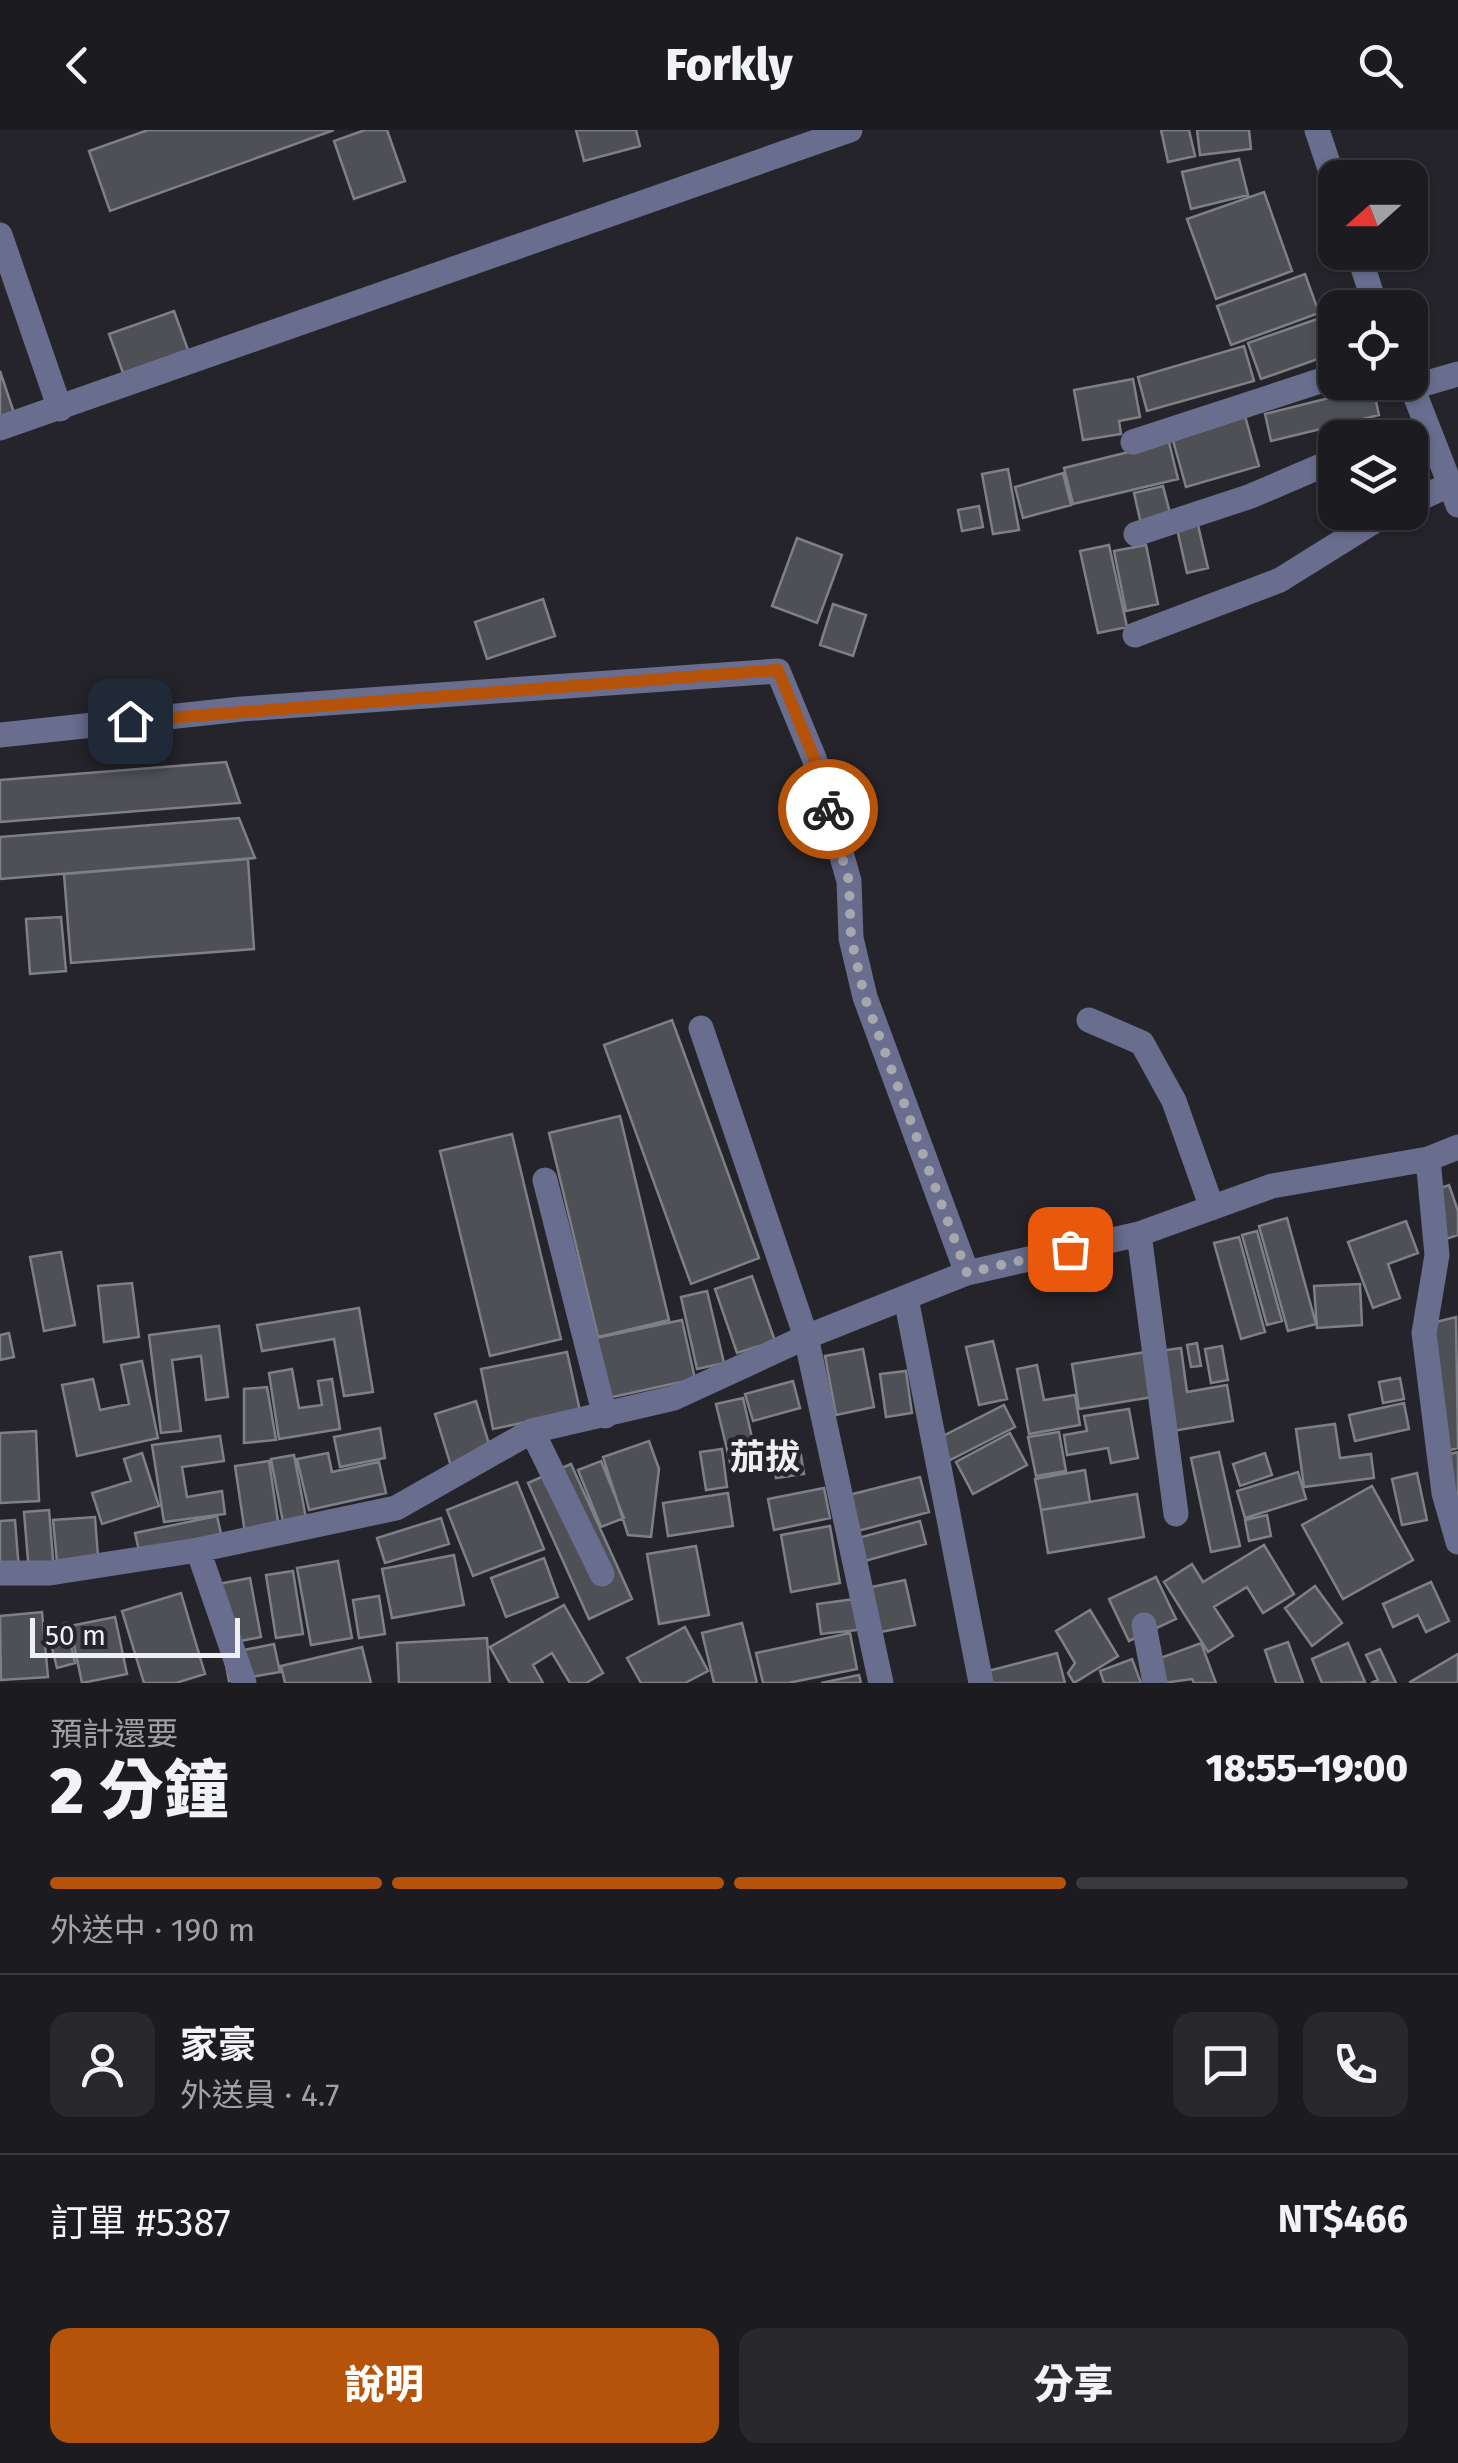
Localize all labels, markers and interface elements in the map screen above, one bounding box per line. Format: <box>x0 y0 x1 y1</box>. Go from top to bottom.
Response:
icon: back <box>50 38 105 93</box>
text: Forkly <box>666 38 792 92</box>
icon: search <box>1353 38 1408 93</box>
north arrow <box>1318 160 1428 270</box>
map controls <box>1318 160 1428 530</box>
button: locate <box>1318 290 1428 400</box>
button: layers <box>1318 420 1428 530</box>
pin <box>88 679 173 764</box>
icon: home <box>103 694 158 749</box>
courier <box>778 759 878 859</box>
icon: bike <box>801 782 856 837</box>
pin <box>1028 1207 1113 1292</box>
icon: bag <box>1043 1222 1098 1277</box>
district label: 茄拔 <box>730 1436 800 1478</box>
scale bar <box>30 1613 240 1658</box>
text: 50 m <box>45 1619 106 1652</box>
text: 預計還要 <box>50 1715 178 1753</box>
text: 18:55–19:00 <box>1206 1745 1408 1791</box>
text: 2 分鐘 <box>50 1752 229 1830</box>
text: 外送中 · 190 m <box>50 1911 255 1949</box>
button: person <box>50 2012 155 2117</box>
button: chat <box>1173 2012 1278 2117</box>
button: phone <box>1303 2012 1408 2117</box>
text: 家豪 <box>180 2022 256 2068</box>
text: 外送員 · 4.7 <box>180 2076 340 2114</box>
text: NT$466 <box>1278 2196 1408 2242</box>
text: 訂單 #5387 <box>50 2200 231 2246</box>
button: 說明 <box>50 2328 719 2443</box>
button: 分享 <box>739 2328 1408 2443</box>

